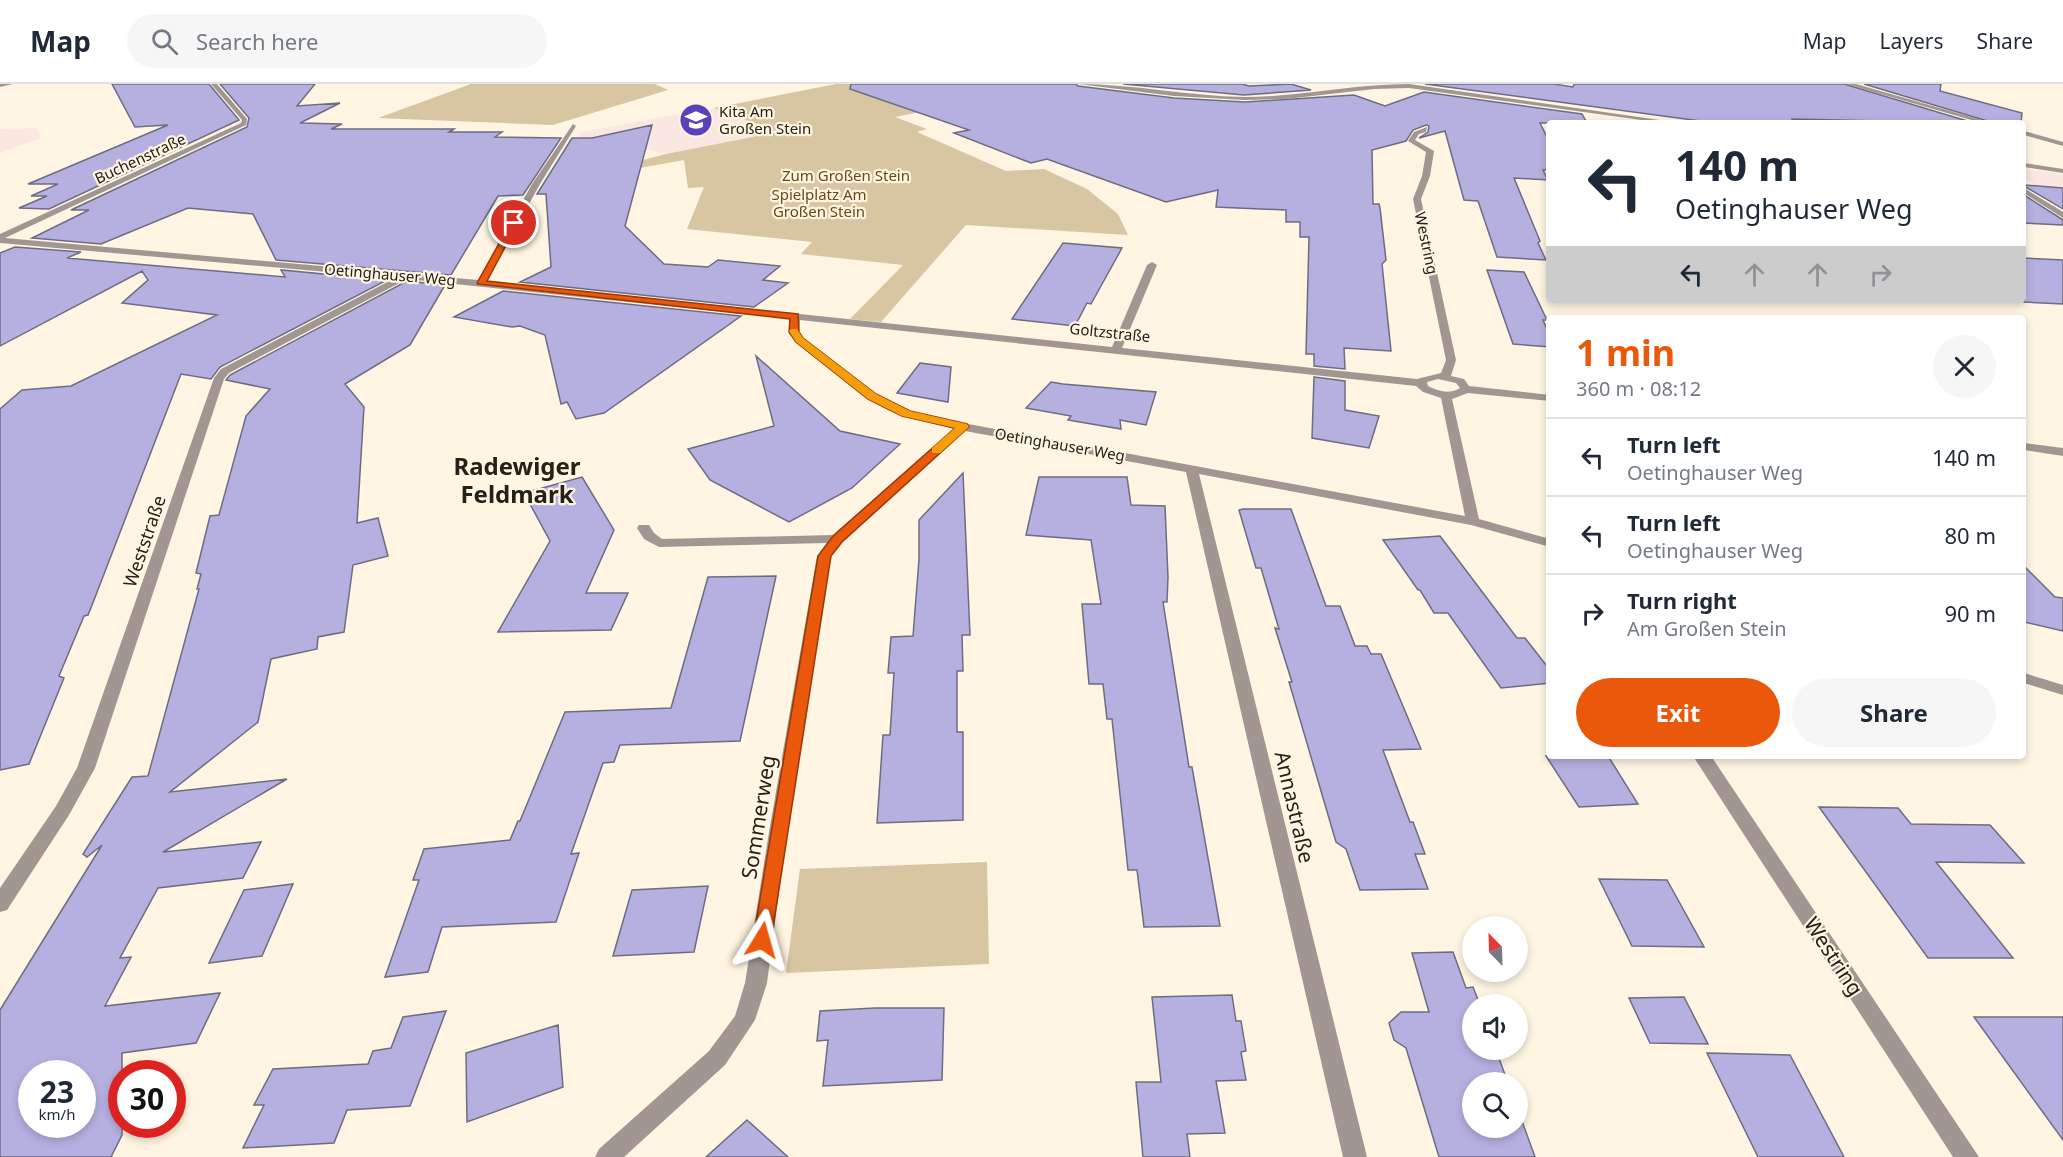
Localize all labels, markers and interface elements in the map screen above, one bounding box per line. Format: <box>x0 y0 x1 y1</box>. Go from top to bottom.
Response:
search box <box>127 14 547 68</box>
text: Map <box>30 22 91 60</box>
icon: search <box>148 25 181 58</box>
text: Search here <box>196 26 318 56</box>
text: Map <box>1803 27 1847 55</box>
text: Layers <box>1880 27 1944 55</box>
text: Share <box>1977 27 2033 55</box>
place label: Kita Am Großen Stein <box>719 101 811 138</box>
school or university icon: Kita Am Großen Stein <box>678 102 714 138</box>
street label: Buchenstraße <box>91 128 189 188</box>
text: 140 m <box>1675 136 1799 193</box>
icon: left <box>1576 144 1654 222</box>
park label: Zum Großen Stein <box>782 165 910 185</box>
park label: Spielplatz Am Großen Stein <box>771 184 867 221</box>
text: Oetinghauser Weg <box>1675 190 1913 227</box>
pin <box>488 197 539 248</box>
icon: arrive <box>497 206 530 239</box>
street label: Westring <box>1411 210 1443 276</box>
street label: Oetinghauser Weg <box>323 258 457 290</box>
icon: left <box>1675 258 1708 291</box>
icon: ahead <box>1738 258 1771 291</box>
icon: ahead <box>1801 258 1834 291</box>
icon: right <box>1864 258 1897 291</box>
street label: Goltzstraße <box>1069 318 1151 346</box>
text: 1 min <box>1576 328 1675 377</box>
button: close <box>1933 335 1996 398</box>
text: 360 m · 08:12 <box>1576 375 1701 402</box>
street label: Oetinghauser Weg <box>993 423 1127 465</box>
text: Turn left <box>1627 429 1721 459</box>
icon: left <box>1576 441 1609 474</box>
text: 140 m <box>1932 442 1996 472</box>
district label: Radewiger Feldmark <box>453 449 581 510</box>
text: Oetinghauser Weg <box>1627 459 1803 486</box>
street label: Weststraße <box>117 492 171 590</box>
text: Turn left <box>1627 507 1721 537</box>
icon: left <box>1576 519 1609 552</box>
text: 80 m <box>1945 520 1996 550</box>
text: Oetinghauser Weg <box>1627 537 1803 564</box>
text: Turn right <box>1627 585 1737 615</box>
icon: right <box>1576 597 1609 630</box>
text: 90 m <box>1945 598 1996 628</box>
text: Am Großen Stein <box>1627 615 1787 642</box>
button: Exit <box>1576 678 1780 747</box>
button: Share <box>1792 678 1996 747</box>
street label: Annastraße <box>1269 748 1321 866</box>
street label: Sommerweg <box>734 753 782 881</box>
position arrow <box>730 908 794 972</box>
street label: Westring <box>1798 911 1870 1001</box>
north arrow <box>1462 916 1528 982</box>
map controls <box>1462 916 1528 1138</box>
button: sound <box>1462 994 1528 1060</box>
speed limit sign: 30 <box>108 1060 186 1138</box>
text: 23 <box>40 1071 74 1112</box>
button: search <box>1462 1072 1528 1138</box>
text: km/h <box>39 1104 75 1124</box>

